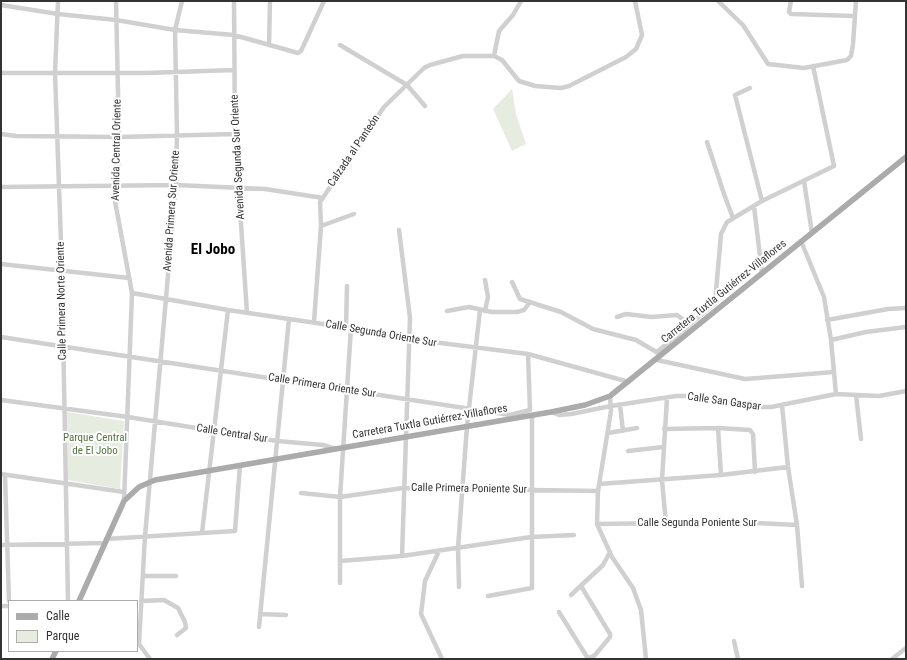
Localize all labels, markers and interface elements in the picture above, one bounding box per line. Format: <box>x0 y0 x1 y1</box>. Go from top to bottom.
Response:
street label: Avenida Segunda Sur Oriente <box>228 94 248 220</box>
street label: Avenida Central Oriente <box>110 99 124 201</box>
street label: Calzada al Panteón <box>325 113 383 189</box>
street label: Avenida Primera Sur Oriente <box>161 150 183 272</box>
street label: Carretera Tuxtla Gutiérrez-Villaflores <box>659 237 789 347</box>
street label: Calle Primera Norte Oriente <box>54 241 70 361</box>
district label: El Jobo <box>191 241 235 259</box>
street label: Calle Segunda Oriente Sur <box>324 318 438 350</box>
street label: Calle Primera Oriente Sur <box>267 371 377 401</box>
street label: Calle San Gaspar <box>686 390 762 414</box>
street label: Carretera Tuxtla Gutiérrez-Villaflores <box>351 402 509 442</box>
street label: Calle Central Sur <box>195 422 269 446</box>
park label: Parque Central de El Jobo <box>63 431 127 457</box>
street label: Calle Primera Poniente Sur <box>411 481 527 497</box>
street label: Calle Segunda Poniente Sur <box>637 516 757 530</box>
legend <box>8 600 138 652</box>
text: Calle <box>46 609 70 623</box>
text: Parque <box>46 629 79 643</box>

